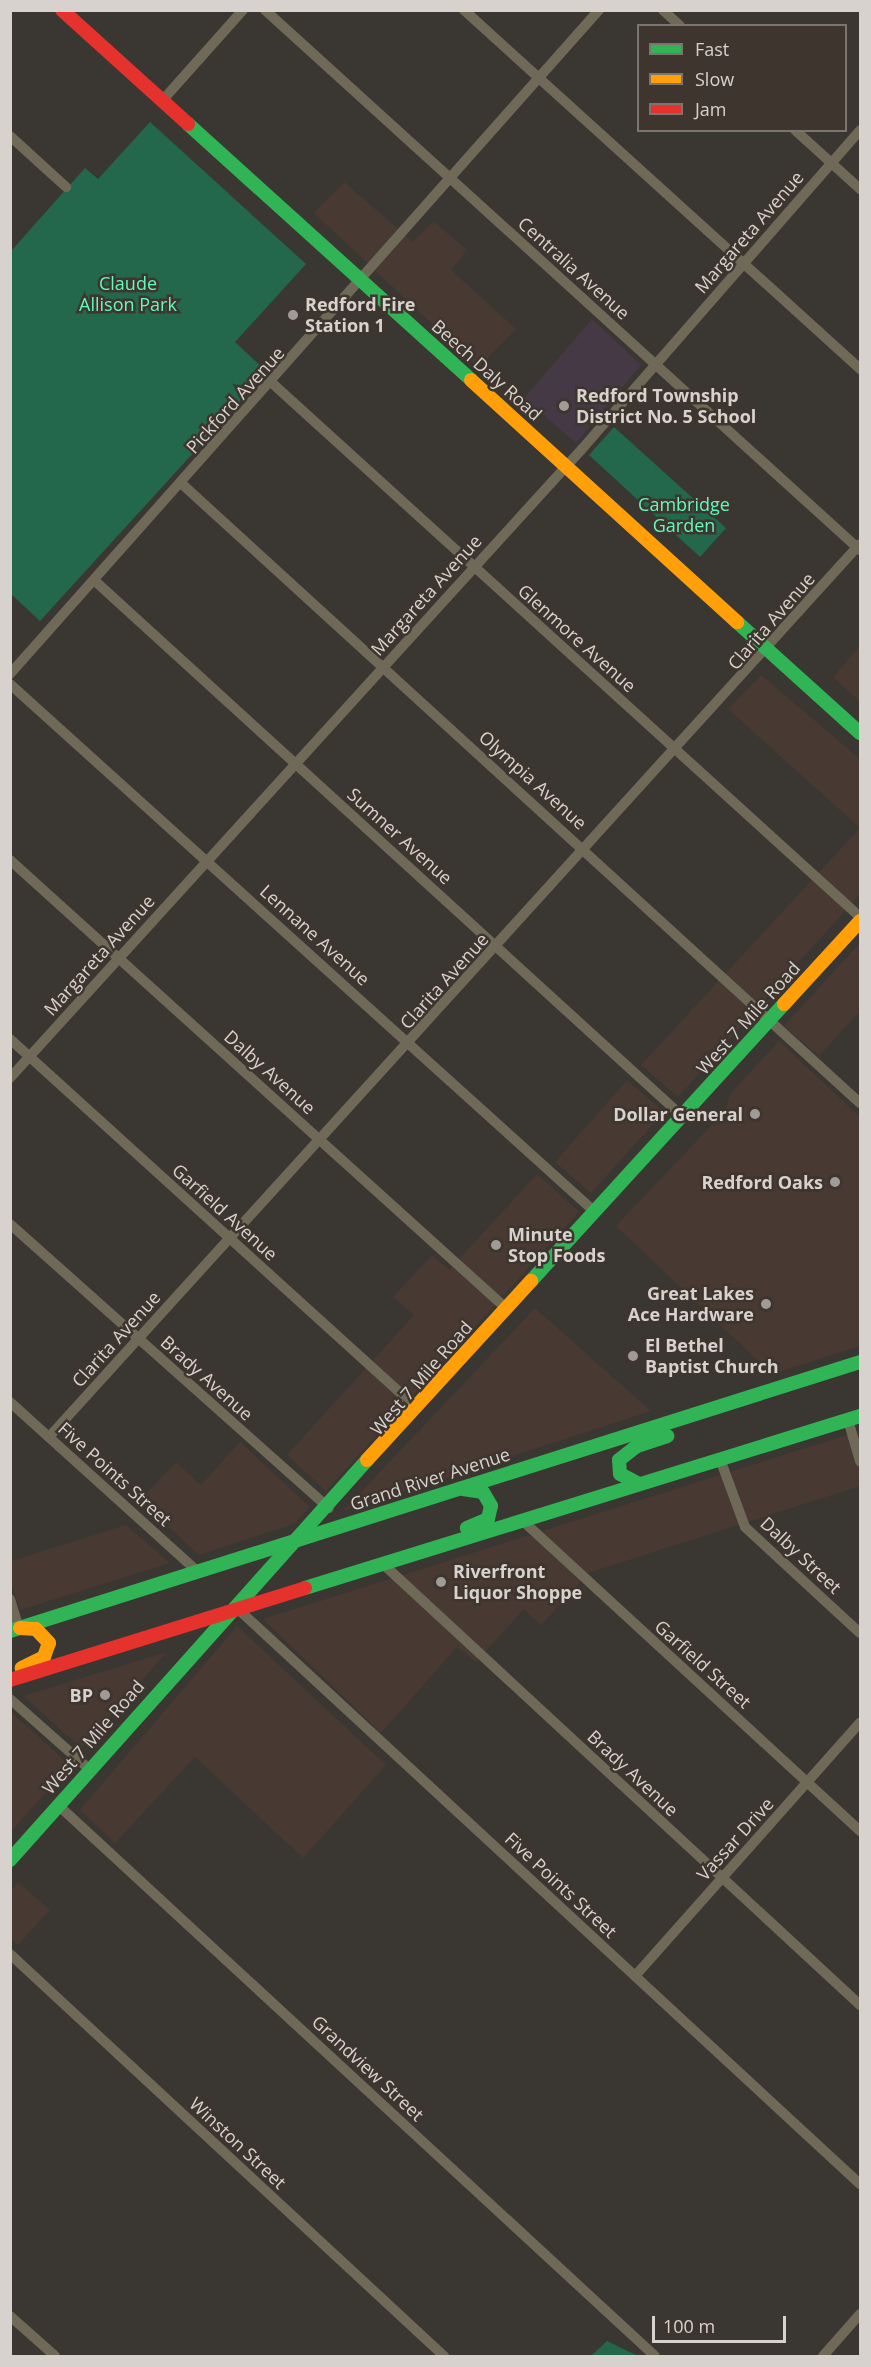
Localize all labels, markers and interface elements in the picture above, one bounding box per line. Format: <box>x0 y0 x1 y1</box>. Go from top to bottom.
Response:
legend <box>637 24 847 132</box>
text: Fast <box>695 37 729 61</box>
text: Slow <box>695 67 734 91</box>
text: Jam <box>695 97 727 121</box>
street label: Margareta Avenue <box>690 167 808 297</box>
street label: Centralia Avenue <box>514 212 634 324</box>
park label: Claude Allison Park <box>79 273 177 316</box>
place label: Redford Fire Station 1 <box>305 294 415 336</box>
marker: Redford Fire Station 1 <box>286 308 300 322</box>
street label: Beech Daly Road <box>428 315 546 425</box>
street label: Pickford Avenue <box>181 342 289 458</box>
place label: Redford Township District No. 5 School <box>576 385 756 428</box>
marker: Redford Township District No. 5 School <box>557 399 571 413</box>
park label: Cambridge Garden <box>638 494 730 536</box>
street label: Margareta Avenue <box>366 530 486 660</box>
street label: Clarita Avenue <box>723 568 819 674</box>
street label: Glenmore Avenue <box>514 579 640 697</box>
street label: Olympia Avenue <box>475 726 591 834</box>
street label: Sumner Avenue <box>343 783 457 889</box>
street label: Lennane Avenue <box>256 880 374 990</box>
street label: Margareta Avenue <box>39 890 159 1020</box>
street label: Clarita Avenue <box>395 929 493 1033</box>
street label: West 7 Mile Road <box>692 957 804 1079</box>
street label: Dalby Avenue <box>220 1026 320 1118</box>
place label: Dollar General <box>613 1103 743 1125</box>
marker: Dollar General <box>748 1107 762 1121</box>
street label: Garfield Avenue <box>168 1159 282 1265</box>
place label: Redford Oaks <box>701 1171 823 1193</box>
marker: Redford Oaks <box>828 1175 842 1189</box>
place label: Minute Stop Foods <box>508 1224 605 1266</box>
marker: Minute Stop Foods <box>489 1238 503 1252</box>
place label: Great Lakes Ace Hardware <box>628 1283 754 1326</box>
street label: Clarita Avenue <box>67 1287 165 1391</box>
marker: Great Lakes Ace Hardware <box>759 1297 773 1311</box>
street label: West 7 Mile Road <box>365 1316 477 1440</box>
street label: Brady Avenue <box>157 1331 257 1425</box>
place label: El Bethel Baptist Church <box>645 1335 778 1378</box>
marker: El Bethel Baptist Church <box>626 1349 640 1363</box>
street label: Five Points Street <box>54 1418 176 1530</box>
street label: Grand River Avenue <box>347 1443 513 1515</box>
street label: Dalby Street <box>756 1512 846 1598</box>
place label: Riverfront Liquor Shoppe <box>453 1561 582 1604</box>
marker: Riverfront Liquor Shoppe <box>434 1575 448 1589</box>
street label: Garfield Street <box>651 1615 755 1713</box>
street label: West 7 Mile Road <box>37 1675 149 1799</box>
place label: BP <box>70 1684 93 1706</box>
marker: BP <box>98 1688 112 1702</box>
street label: Brady Avenue <box>583 1725 683 1821</box>
street label: Vassar Drive <box>692 1793 778 1885</box>
street label: Five Points Street <box>501 1828 621 1942</box>
street label: Grandview Street <box>308 2011 428 2125</box>
street label: Winston Street <box>185 2093 291 2193</box>
scale bar <box>655 2304 788 2342</box>
text: 100 m <box>663 2314 715 2338</box>

